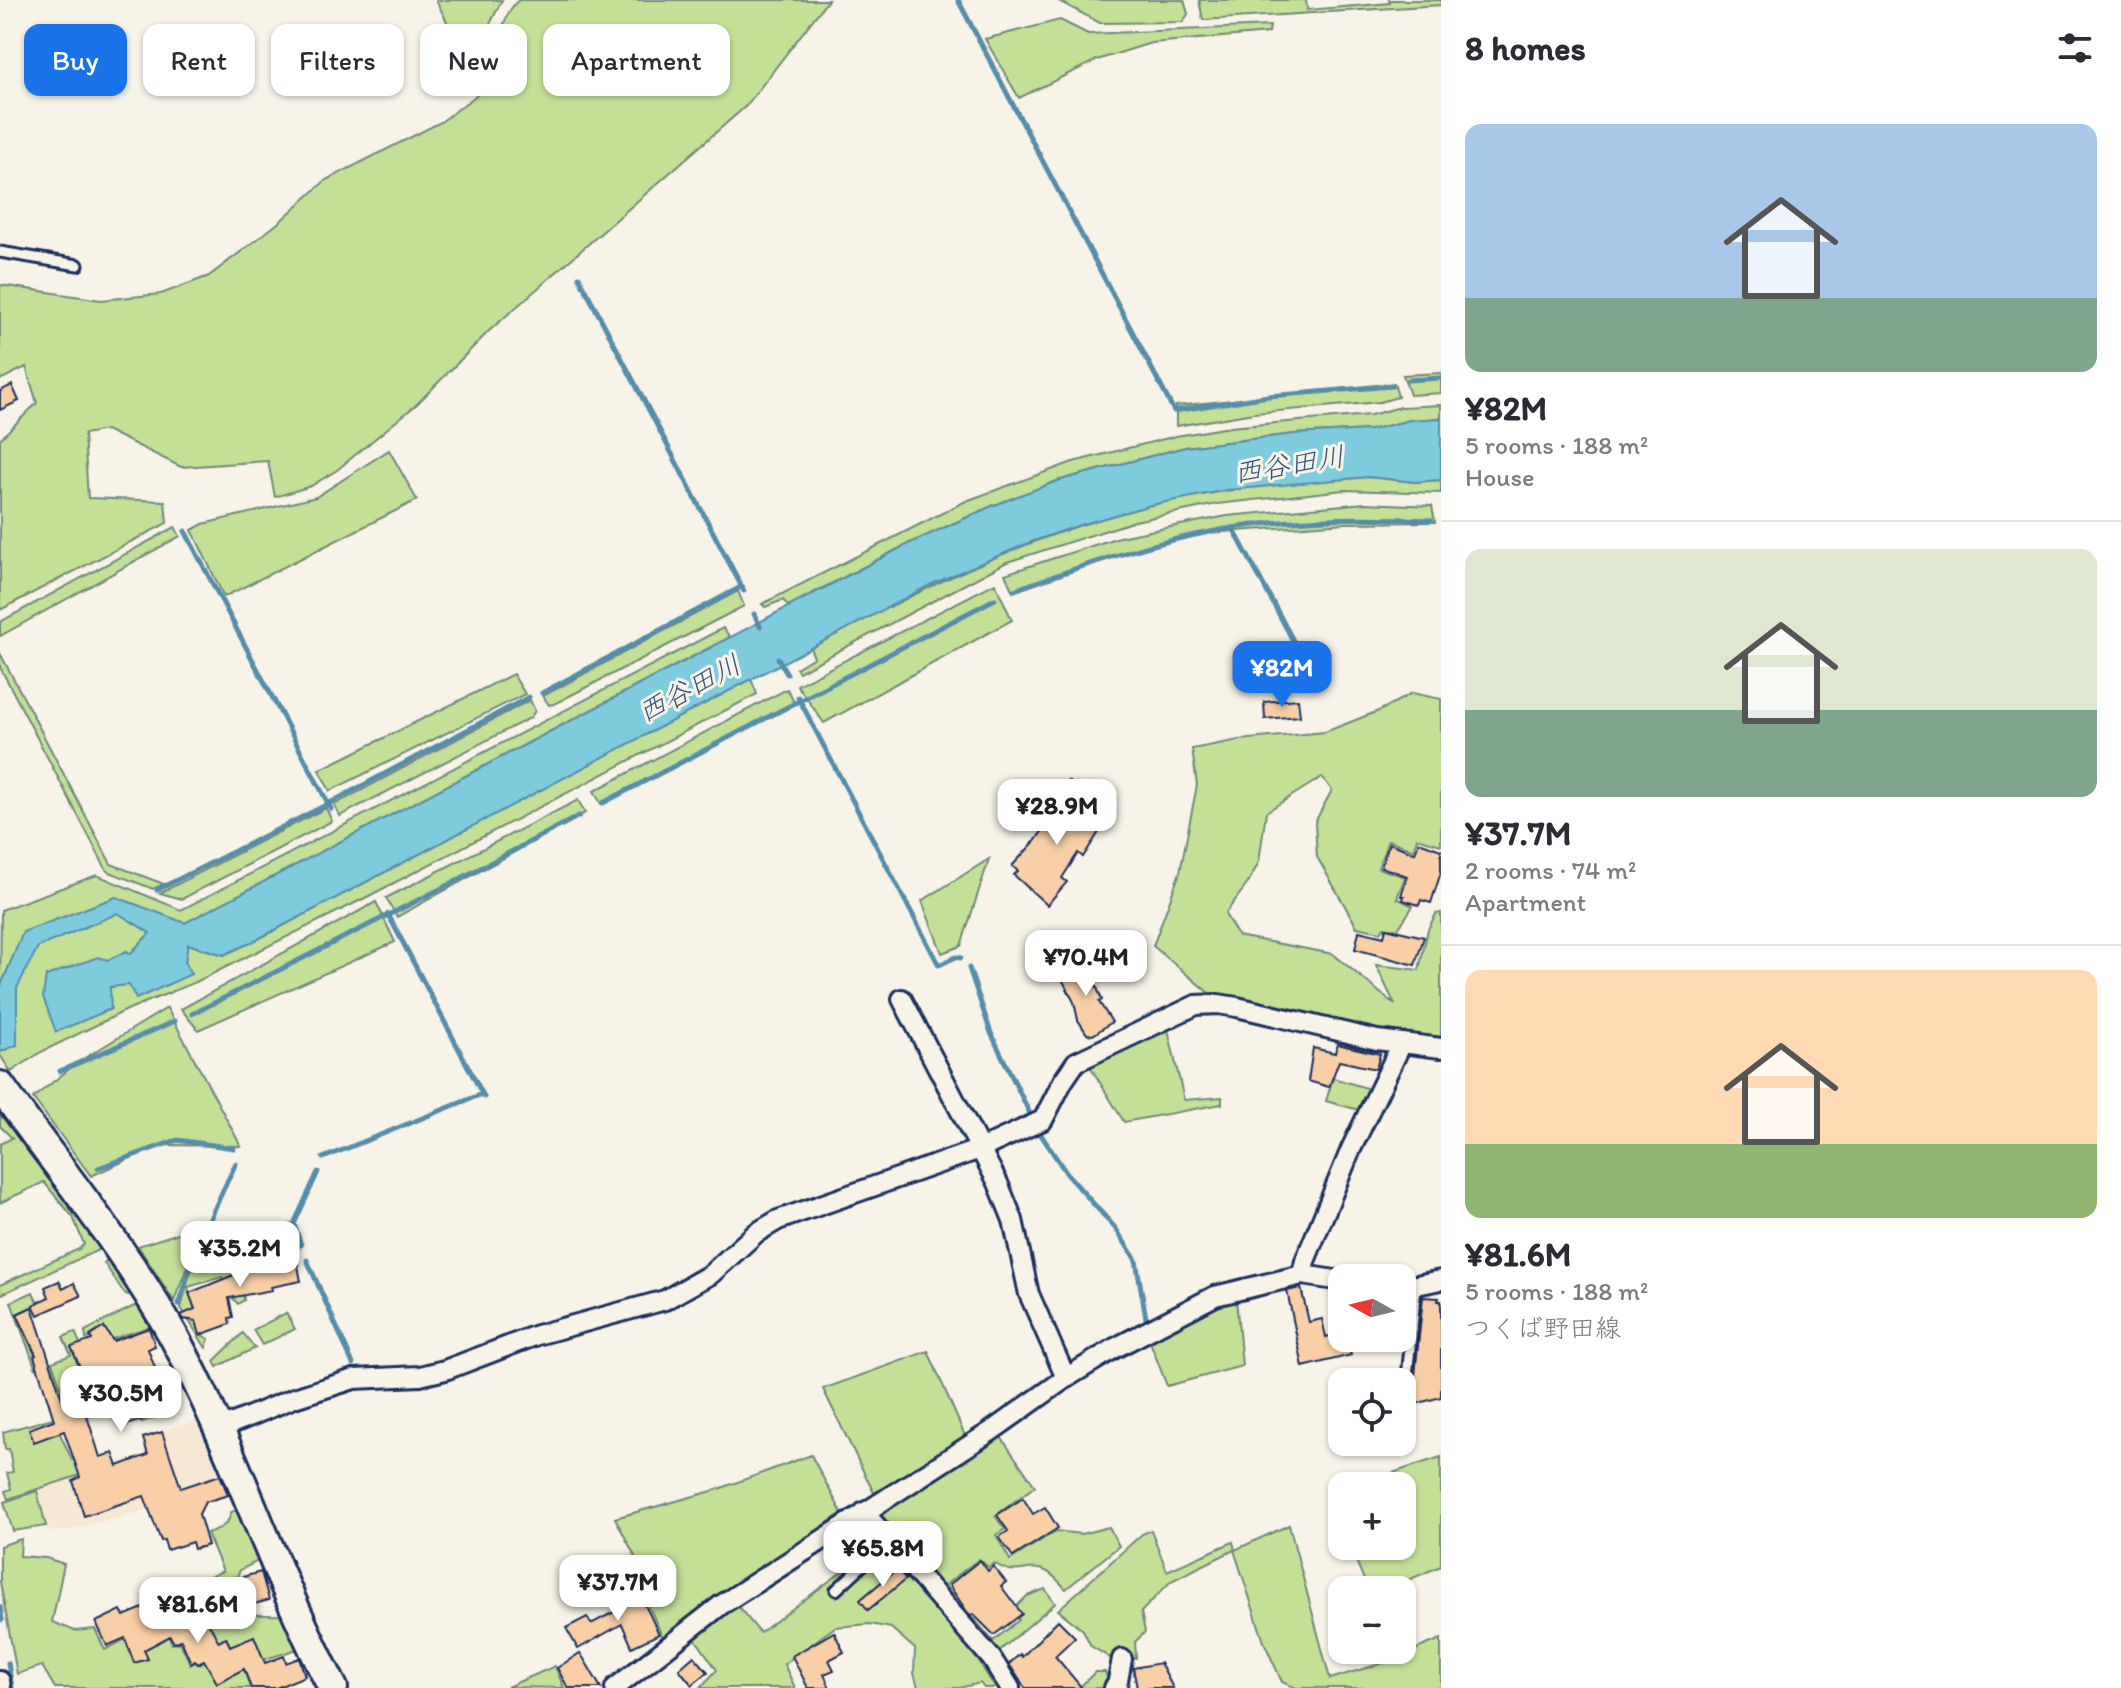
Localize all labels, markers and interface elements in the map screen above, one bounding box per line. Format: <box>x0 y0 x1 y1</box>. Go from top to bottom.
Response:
chip: Buy <box>24 24 127 96</box>
chip: Rent <box>143 24 255 96</box>
chip: Filters <box>271 24 404 96</box>
chip: New <box>420 24 527 96</box>
chip: Apartment <box>543 24 730 96</box>
icon: filters <box>2053 26 2097 70</box>
text: 8 homes <box>1465 28 1586 69</box>
icon: home <box>1709 176 1853 320</box>
text: ¥82M <box>1465 388 1547 429</box>
text: 5 rooms · 188 m² <box>1465 429 1648 461</box>
water label: 西谷田川 <box>1231 438 1347 490</box>
text: House <box>1465 461 1535 493</box>
icon: home <box>1709 601 1853 745</box>
pin: ¥82M <box>1235 641 1329 709</box>
water label: 西谷田川 <box>632 647 746 729</box>
text: ¥82M <box>1251 651 1313 683</box>
pin: ¥28.9M <box>992 779 1122 847</box>
text: ¥28.9M <box>1016 789 1098 821</box>
text: ¥37.7M <box>1465 813 1571 854</box>
text: 2 rooms · 74 m² <box>1465 854 1636 886</box>
text: Apartment <box>1465 886 1586 918</box>
pin: ¥70.4M <box>1021 930 1151 998</box>
text: ¥70.4M <box>1043 940 1129 972</box>
icon: home <box>1709 1022 1853 1166</box>
pin: ¥35.2M <box>175 1221 305 1289</box>
text: ¥35.2M <box>199 1231 281 1263</box>
text: ¥81.6M <box>1465 1234 1572 1275</box>
north arrow <box>1328 1264 1416 1352</box>
map controls <box>1328 1264 1416 1664</box>
text: 5 rooms · 188 m² <box>1465 1275 1648 1307</box>
text: つくば野田線 <box>1465 1312 1621 1344</box>
pin: ¥30.5M <box>56 1366 186 1434</box>
button: locate <box>1328 1368 1416 1456</box>
text: ¥30.5M <box>78 1376 164 1408</box>
button: + <box>1328 1472 1416 1560</box>
pin: ¥65.8M <box>818 1521 948 1589</box>
text: ¥65.8M <box>841 1531 925 1563</box>
pin: ¥37.7M <box>553 1555 683 1623</box>
text: ¥37.7M <box>577 1565 659 1597</box>
button: − <box>1328 1576 1416 1664</box>
pin: ¥81.6M <box>133 1577 263 1645</box>
text: ¥81.6M <box>157 1587 239 1619</box>

